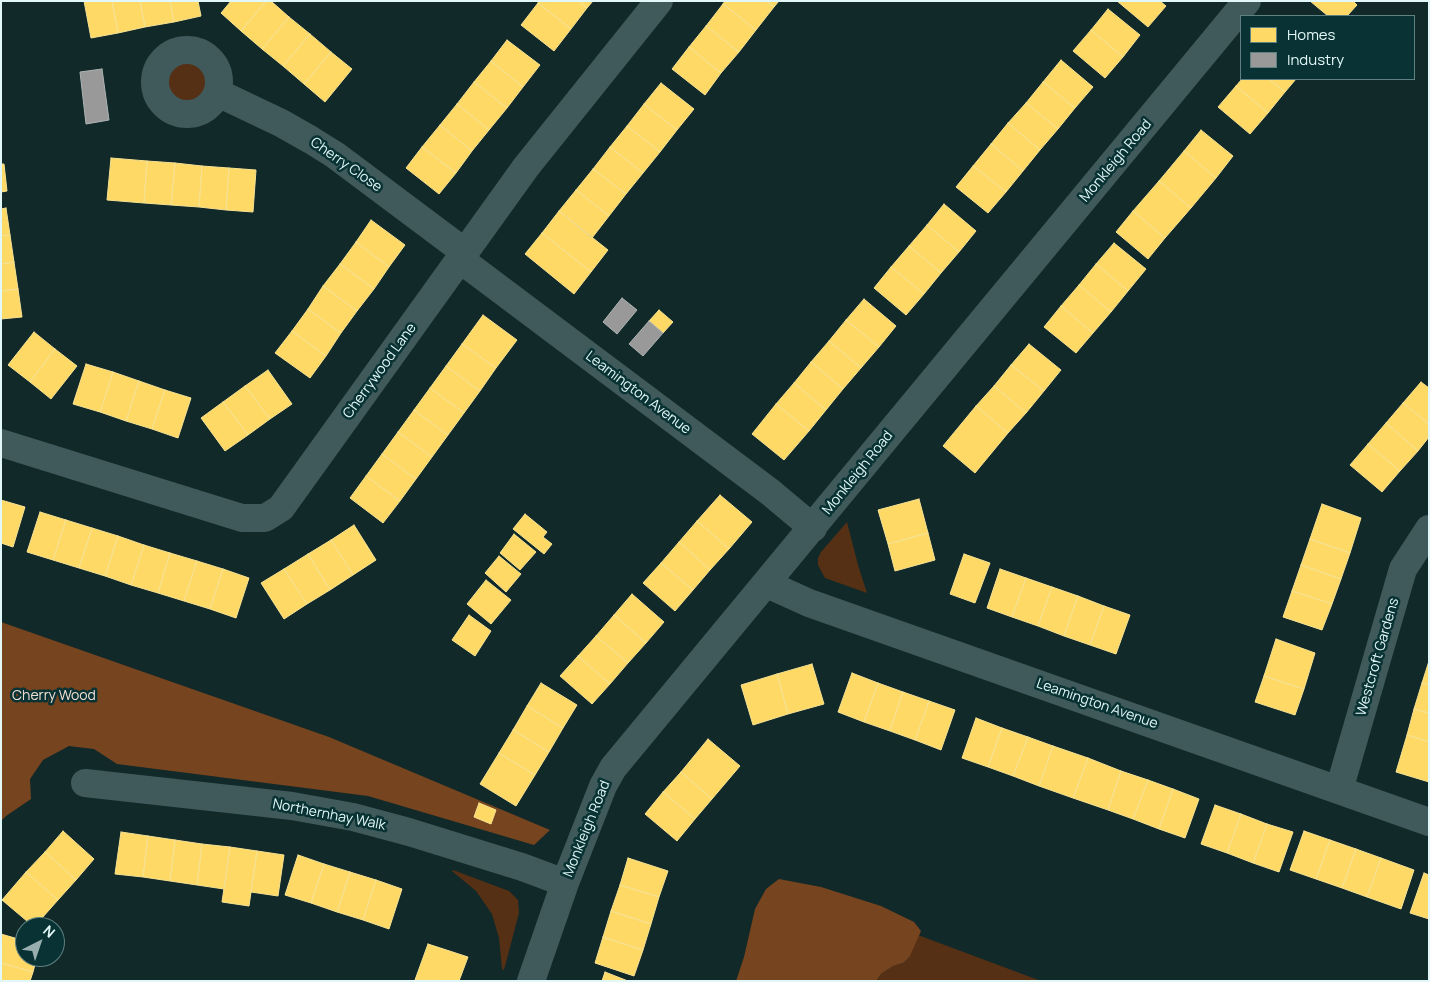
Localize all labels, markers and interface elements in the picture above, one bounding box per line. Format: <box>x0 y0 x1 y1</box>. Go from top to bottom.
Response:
legend <box>1240 15 1415 80</box>
text: Homes <box>1287 24 1335 45</box>
text: Industry <box>1287 49 1344 70</box>
street label: Monkleigh Road <box>1077 116 1155 206</box>
street label: Cherry Close <box>307 134 385 196</box>
street label: Cherrywood Lane <box>340 320 420 422</box>
street label: Leamington Avenue <box>582 348 694 438</box>
street label: Monkleigh Road <box>819 428 897 518</box>
street label: Westcroft Gardens <box>1353 596 1403 718</box>
street label: Leamington Avenue <box>1034 675 1160 733</box>
park label: Cherry Wood <box>12 688 96 704</box>
street label: Monkleigh Road <box>560 778 614 880</box>
street label: Northernhay Walk <box>271 796 387 834</box>
north arrow <box>15 917 65 967</box>
text: N <box>39 921 60 942</box>

